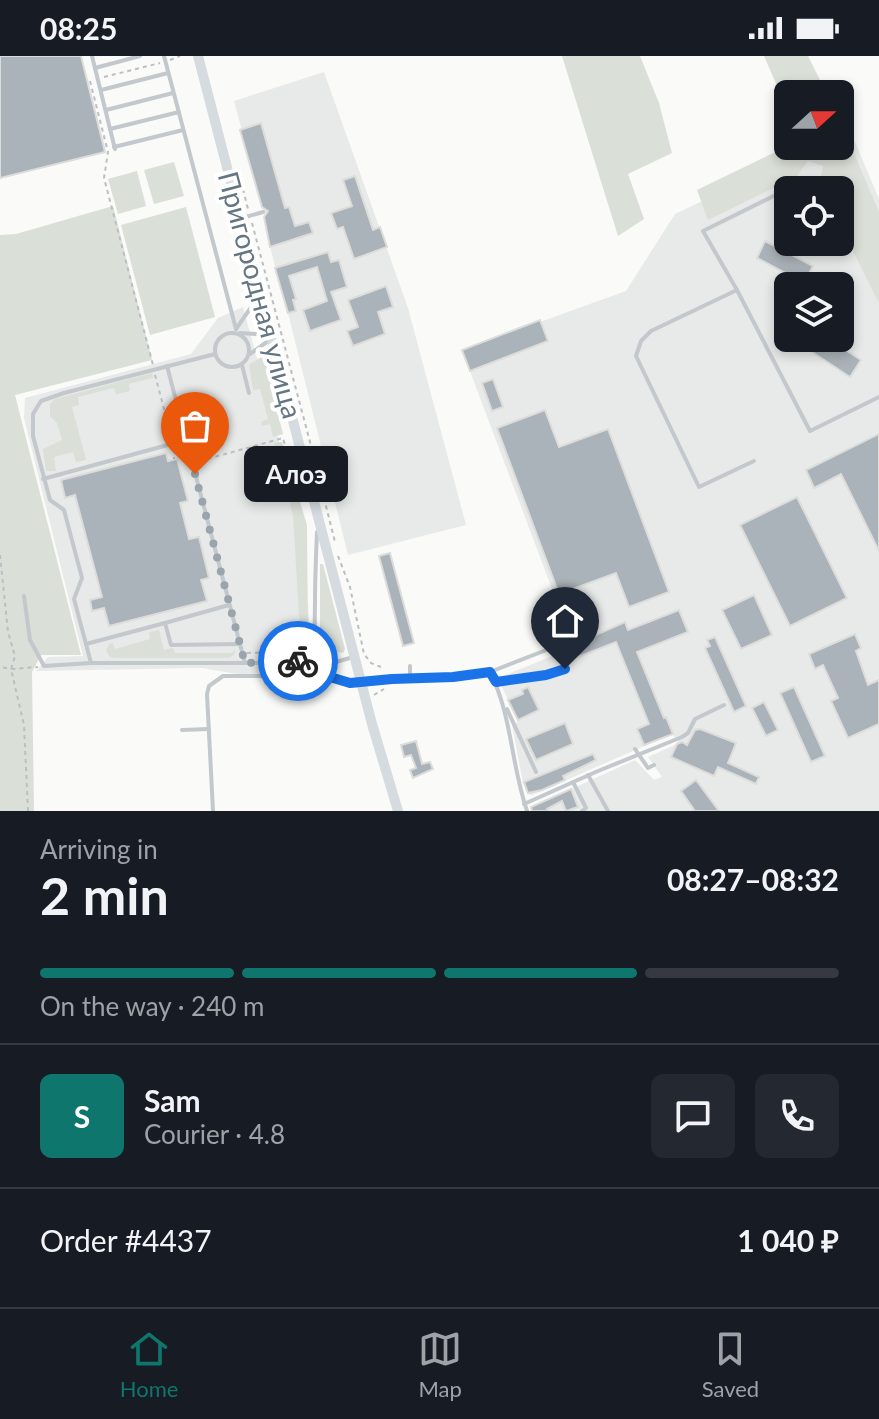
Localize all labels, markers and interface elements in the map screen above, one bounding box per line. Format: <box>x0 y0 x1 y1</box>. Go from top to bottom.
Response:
text: 08:25 <box>40 10 117 46</box>
north arrow <box>774 80 854 160</box>
map controls <box>774 80 854 352</box>
street label: Пригородная улица <box>212 167 310 422</box>
button: locate <box>774 176 854 256</box>
button: layers <box>774 272 854 352</box>
pin <box>161 392 229 474</box>
icon: bag <box>173 404 217 448</box>
callout: Алоэ <box>243 446 347 502</box>
text: Алоэ <box>265 458 327 490</box>
pin <box>531 587 599 669</box>
icon: home <box>543 599 587 643</box>
courier <box>258 621 338 701</box>
icon: bike <box>276 639 320 683</box>
text: Arriving in <box>40 833 158 865</box>
text: 08:27–08:32 <box>667 861 839 897</box>
text: 2 min <box>40 864 169 926</box>
text: On the way · 240 m <box>40 990 264 1022</box>
button: chat <box>651 1074 735 1158</box>
button: phone <box>755 1074 839 1158</box>
text: Sam <box>144 1082 201 1118</box>
text: S <box>74 1098 90 1134</box>
text: Courier · 4.8 <box>144 1118 285 1150</box>
text: Order #4437 <box>40 1222 212 1258</box>
text: 1 040 ₽ <box>737 1222 839 1258</box>
tab: Home <box>120 1327 178 1402</box>
tab: Map <box>418 1327 462 1402</box>
tab: Saved <box>702 1327 759 1402</box>

